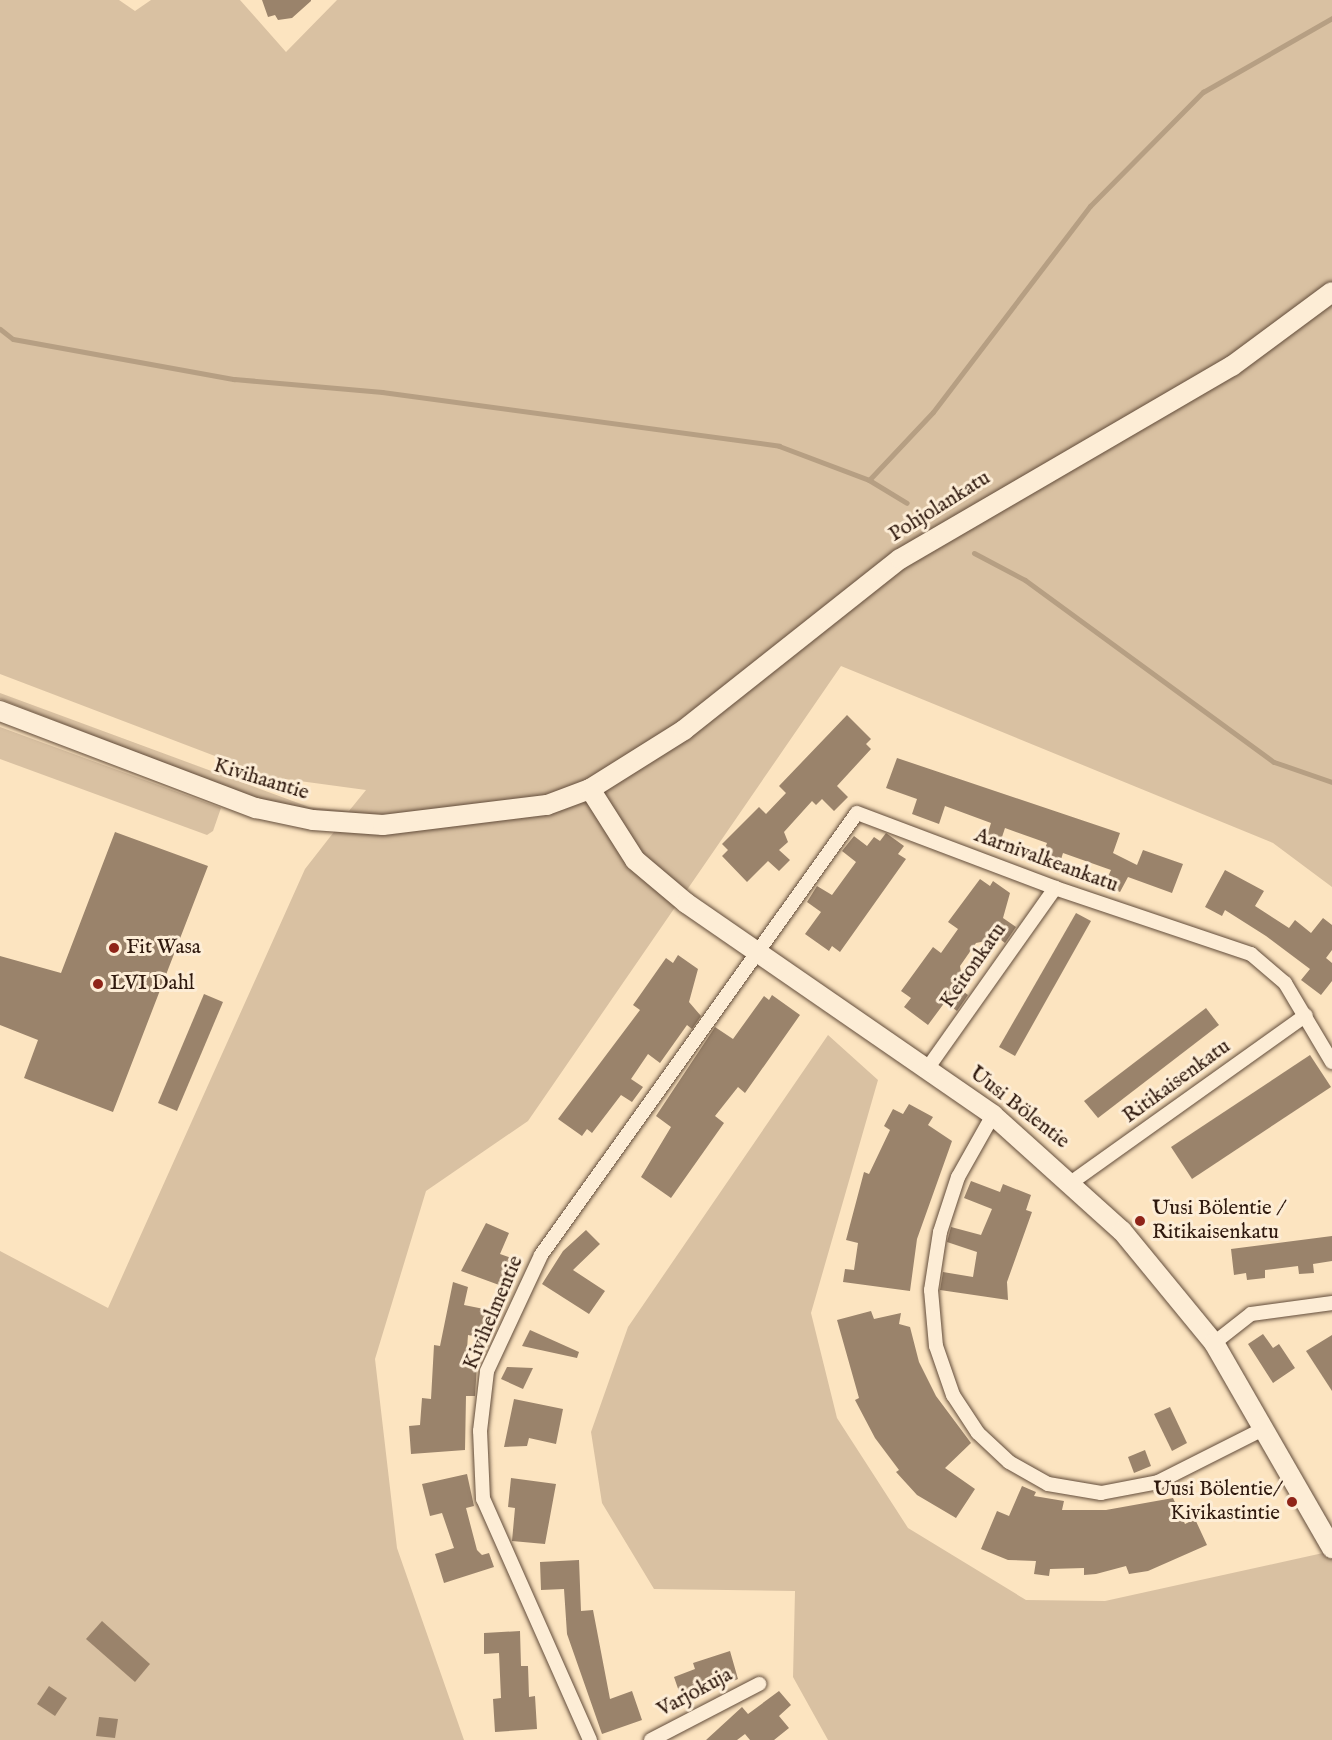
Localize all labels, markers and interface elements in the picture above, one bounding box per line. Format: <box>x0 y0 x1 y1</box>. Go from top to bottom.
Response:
street label: Pohjolankatu <box>885 466 995 548</box>
street label: Kivihaantie <box>210 754 312 806</box>
street label: Aarnivalkeankatu <box>971 823 1121 899</box>
street label: Keitonkatu <box>935 918 1013 1014</box>
place label: Fit Wasa <box>126 935 201 961</box>
marker: Fit Wasa <box>107 941 121 955</box>
place label: LVI Dahl <box>110 971 195 997</box>
marker: LVI Dahl <box>91 977 105 991</box>
street label: Ritikaisenkatu <box>1118 1035 1236 1129</box>
street label: Uusi Bölentie <box>964 1061 1074 1155</box>
place label: Uusi Bölentie / Ritikaisenkatu <box>1152 1196 1283 1246</box>
marker: Uusi Bölentie / Ritikaisenkatu <box>1133 1214 1147 1228</box>
street label: Kivihelmentie <box>459 1252 529 1374</box>
place label: Uusi Bölentie/ Kivikastintie <box>1153 1477 1280 1527</box>
marker: Uusi Bölentie/ Kivikastintie <box>1285 1495 1299 1509</box>
street label: Varjokuja <box>653 1663 737 1723</box>

